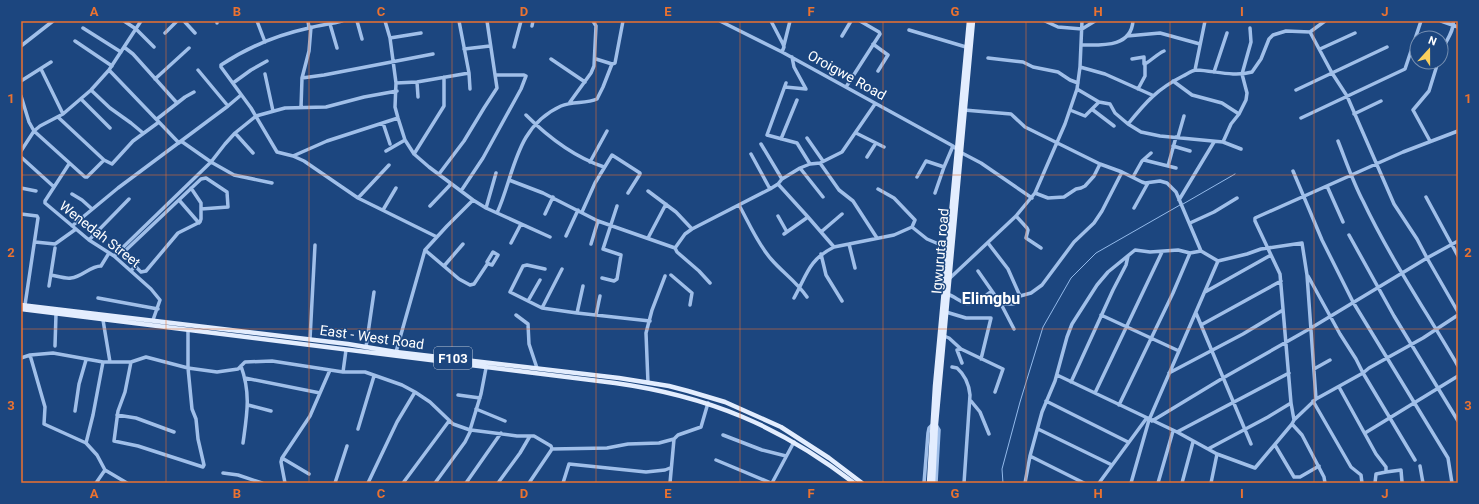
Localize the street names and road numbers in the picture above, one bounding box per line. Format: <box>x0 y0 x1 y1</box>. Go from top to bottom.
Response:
street label: Oroigwe Road <box>805 47 889 103</box>
street label: Wenedah Street <box>56 197 144 271</box>
street label: Igwuruta road <box>928 207 952 295</box>
street label: East - West Road <box>319 322 425 352</box>
road number: F103 <box>434 347 472 369</box>

